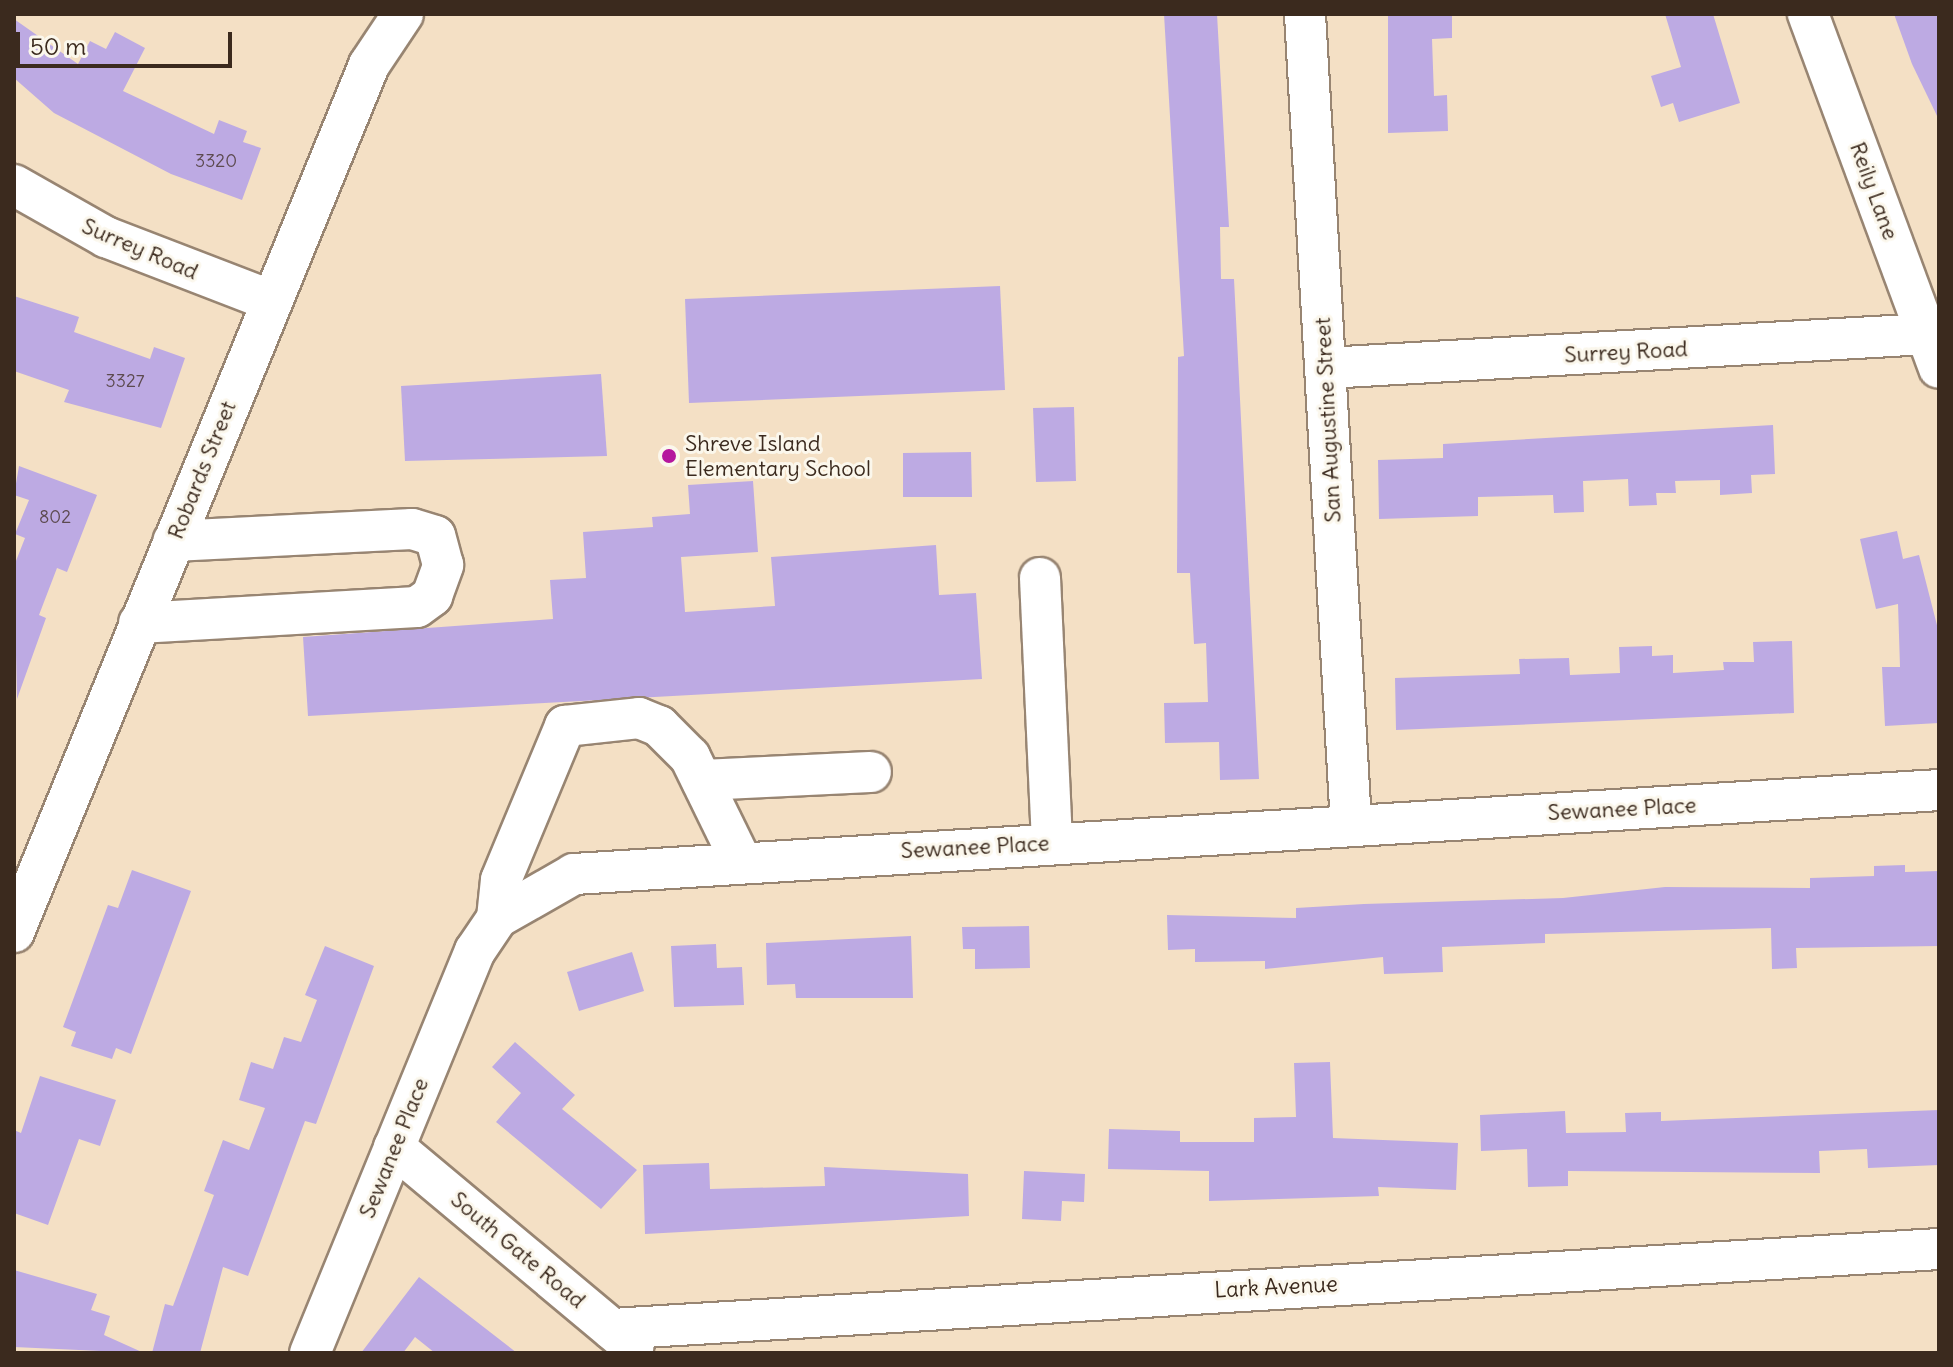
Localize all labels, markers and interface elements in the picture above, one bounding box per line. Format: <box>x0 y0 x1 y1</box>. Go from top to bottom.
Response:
scale bar <box>20 16 236 66</box>
text: 50 m <box>30 31 86 61</box>
street label: Reily Lane <box>1844 139 1904 243</box>
house number: 3320 <box>195 150 237 172</box>
street label: Surrey Road <box>78 213 202 285</box>
street label: San Augustine Street <box>1309 317 1347 523</box>
street label: Surrey Road <box>1564 336 1688 368</box>
house number: 3327 <box>105 370 145 392</box>
street label: Robards Street <box>162 397 242 543</box>
place label: Shreve Island Elementary School <box>685 430 871 482</box>
marker: Shreve Island Elementary School <box>660 447 678 465</box>
house number: 802 <box>39 506 71 528</box>
street label: Sewanee Place <box>1547 792 1697 826</box>
street label: Sewanee Place <box>900 830 1050 864</box>
street label: Sewanee Place <box>354 1074 434 1222</box>
street label: South Gate Road <box>446 1186 590 1314</box>
street label: Lark Avenue <box>1214 1271 1338 1303</box>

